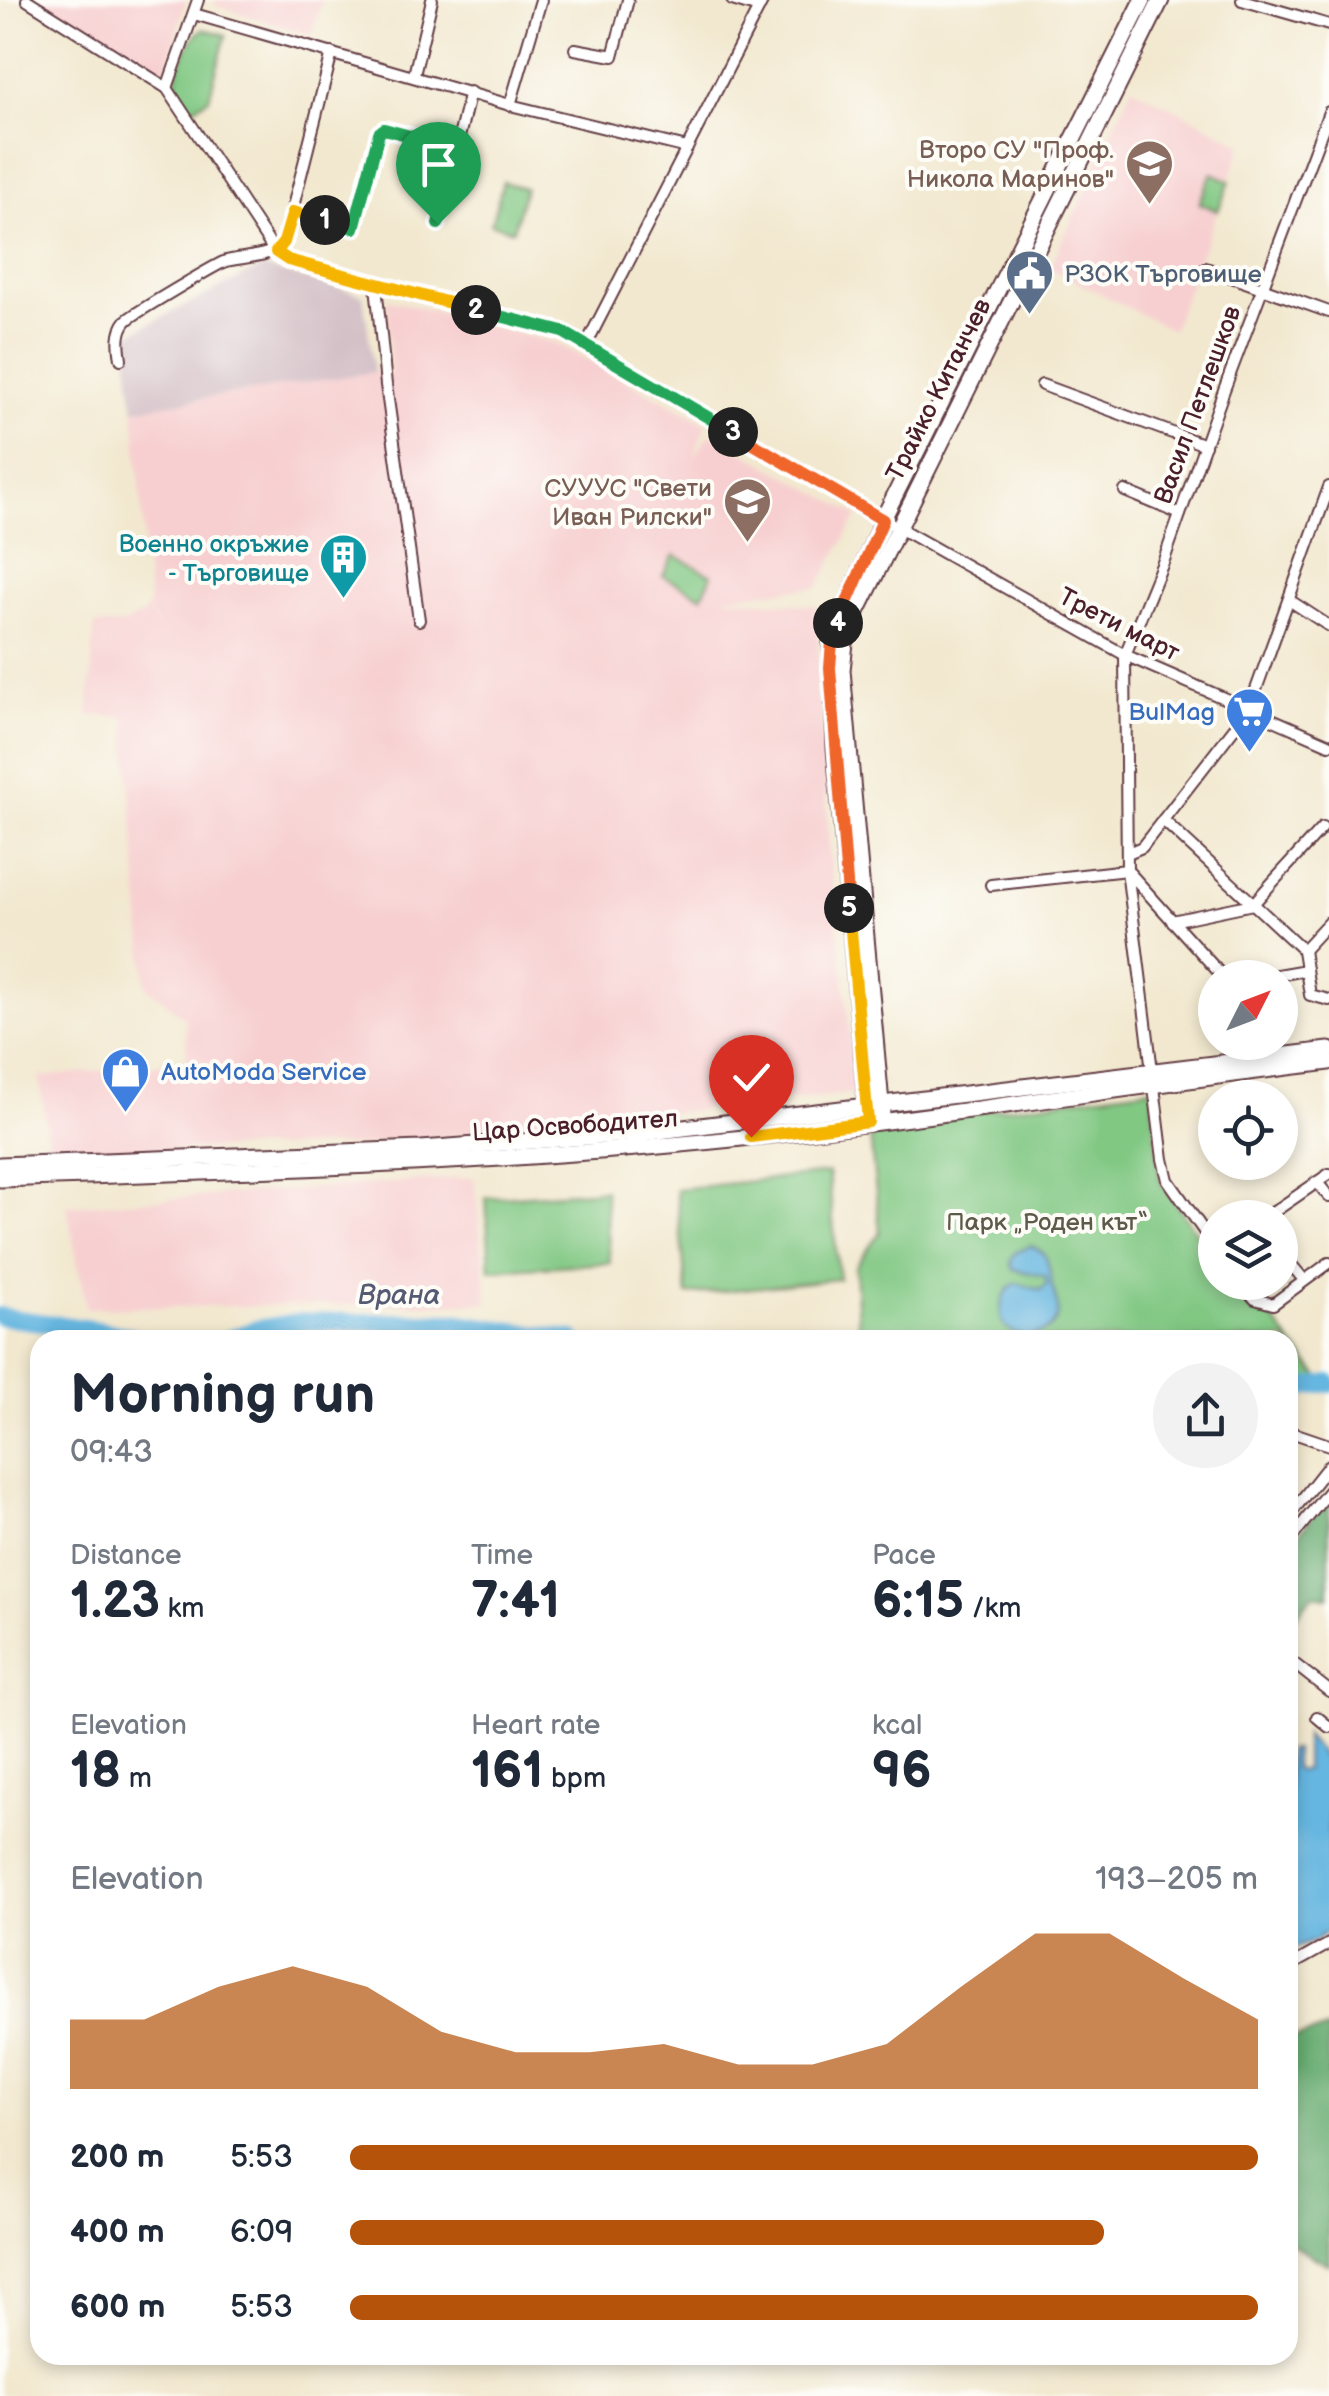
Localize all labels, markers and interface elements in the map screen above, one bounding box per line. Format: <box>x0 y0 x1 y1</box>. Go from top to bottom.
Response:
pin <box>396 122 481 225</box>
place label: Второ СУ "Проф. Никола Маринов" <box>907 135 1114 195</box>
icon: arrive <box>411 137 466 192</box>
school or university icon: Второ СУ "Проф. Никола Маринов" <box>1123 138 1175 206</box>
pin: 1 <box>300 195 350 245</box>
text: 1 <box>319 203 331 236</box>
public building icon: РЗОК Търговище <box>1003 248 1055 316</box>
place label: РЗОК Търговище <box>1064 259 1262 290</box>
pin: 2 <box>451 285 501 335</box>
text: 2 <box>468 293 484 326</box>
street label: Трайко Китанчев <box>880 294 998 486</box>
street label: Васил Петлешков <box>1148 302 1248 508</box>
pin: 3 <box>708 407 758 457</box>
text: 3 <box>725 415 741 448</box>
place label: СУУУС "Свети Иван Рилски" <box>544 473 712 533</box>
school or university icon: СУУУС "Свети Иван Рилски" <box>721 476 773 544</box>
place label: Военно окръжие - Търговище <box>119 529 309 589</box>
building icon: Военно окръжие - Търговище <box>318 532 370 600</box>
street label: Трети март <box>1053 581 1185 669</box>
pin: 4 <box>813 598 863 648</box>
text: 4 <box>830 606 846 639</box>
supermarket icon: BulMag <box>1224 686 1276 754</box>
place label: BulMag <box>1128 697 1215 728</box>
pin: 5 <box>824 883 874 933</box>
text: 5 <box>841 891 857 924</box>
north arrow <box>1198 960 1298 1060</box>
map controls <box>1198 960 1298 1300</box>
pin <box>709 1035 794 1138</box>
shop icon: AutoModa Service <box>100 1046 152 1114</box>
icon: check <box>724 1050 779 1105</box>
place label: AutoModa Service <box>161 1057 367 1088</box>
button: locate <box>1198 1080 1298 1180</box>
street label: Цар Освободител <box>471 1103 679 1149</box>
button: layers <box>1198 1200 1298 1300</box>
park label: Парк „Роден кът“ <box>946 1207 1148 1238</box>
water label: Врана <box>358 1279 440 1312</box>
text: Morning run <box>70 1362 375 1429</box>
button: share <box>1153 1363 1258 1468</box>
text: 09:43 <box>70 1433 153 1472</box>
text: Distance <box>70 1539 182 1572</box>
text: Time <box>471 1539 533 1572</box>
text: Pace <box>872 1539 936 1572</box>
text: 1.23 <box>70 1572 160 1632</box>
text: 7:41 <box>471 1572 560 1632</box>
text: 6:15 <box>872 1572 964 1632</box>
text: km <box>160 1592 204 1625</box>
text: /km <box>964 1592 1021 1625</box>
text: Elevation <box>70 1709 187 1742</box>
text: Heart rate <box>471 1709 600 1742</box>
text: kcal <box>872 1709 922 1742</box>
text: 18 <box>70 1742 121 1802</box>
text: 161 <box>471 1742 543 1802</box>
text: 96 <box>872 1742 932 1802</box>
text: m <box>121 1762 152 1795</box>
text: bpm <box>543 1762 606 1795</box>
text: Elevation <box>70 1860 203 1899</box>
text: 193–205 m <box>1095 1860 1258 1899</box>
text: 200 m <box>70 2138 164 2177</box>
text: 5:53 <box>230 2138 293 2177</box>
text: 400 m <box>70 2213 165 2252</box>
text: 6:09 <box>230 2213 293 2252</box>
text: 600 m <box>70 2288 165 2327</box>
text: 5:53 <box>230 2288 293 2327</box>

